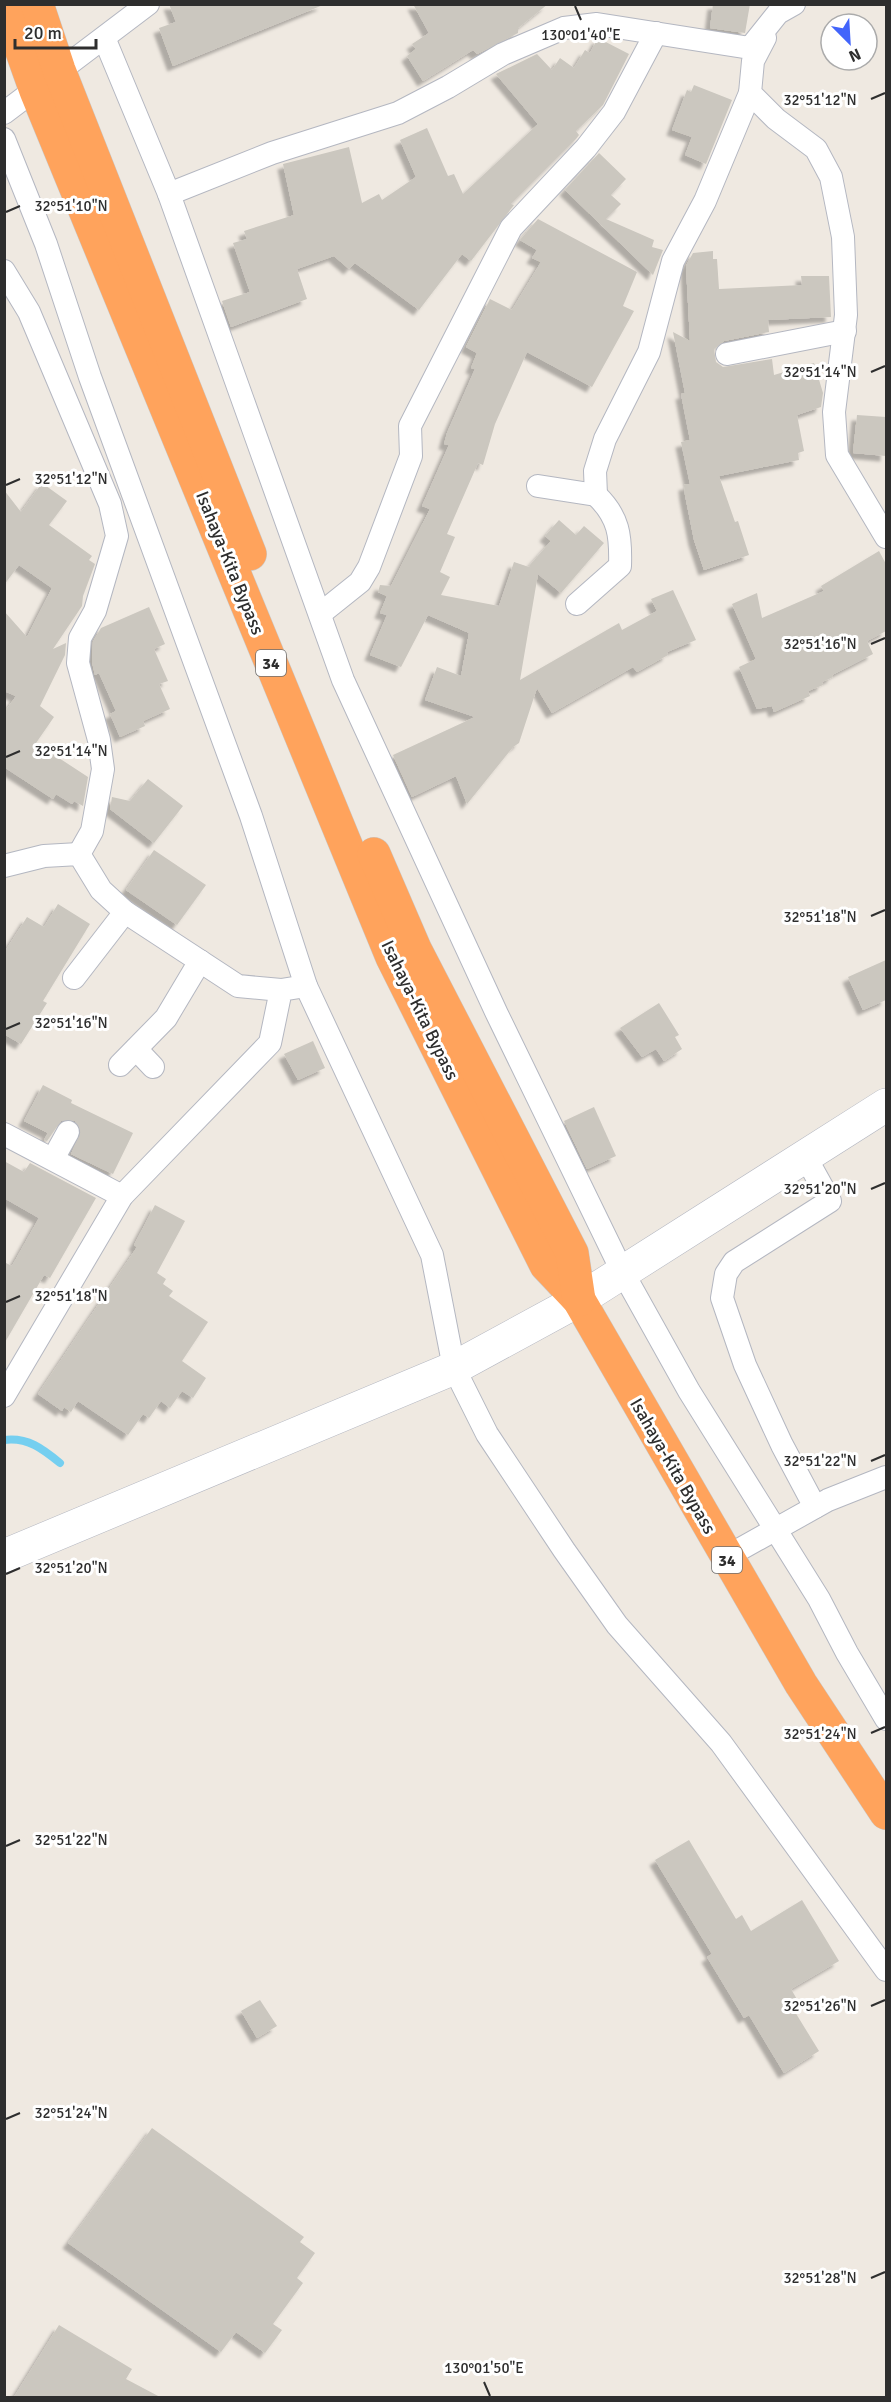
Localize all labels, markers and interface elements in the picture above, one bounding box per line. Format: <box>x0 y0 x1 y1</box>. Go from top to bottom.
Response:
scale bar <box>15 12 96 50</box>
north arrow <box>819 12 879 72</box>
text: 20 m <box>24 22 62 44</box>
text: 130°01'40"E <box>541 26 621 44</box>
text: N <box>846 43 864 66</box>
text: 32°51'12"N <box>783 91 857 109</box>
text: 32°51'10"N <box>34 197 108 215</box>
text: 32°51'14"N <box>783 363 857 381</box>
text: 32°51'12"N <box>34 470 108 488</box>
street label: Isahaya-Kita Bypass <box>191 488 269 638</box>
text: 32°51'16"N <box>783 635 857 653</box>
road number: 34 <box>256 650 286 676</box>
text: 32°51'14"N <box>34 742 108 760</box>
text: 32°51'18"N <box>783 908 857 926</box>
street label: Isahaya-Kita Bypass <box>377 936 463 1084</box>
text: 32°51'16"N <box>34 1014 108 1032</box>
text: 32°51'20"N <box>783 1180 857 1198</box>
text: 32°51'18"N <box>34 1287 108 1305</box>
street label: Isahaya-Kita Bypass <box>625 1394 721 1538</box>
text: 32°51'22"N <box>783 1452 857 1470</box>
road number: 34 <box>712 1547 742 1573</box>
text: 32°51'20"N <box>34 1559 108 1577</box>
text: 32°51'24"N <box>783 1725 857 1743</box>
text: 32°51'22"N <box>34 1831 108 1849</box>
text: 32°51'26"N <box>783 1997 857 2015</box>
text: 32°51'24"N <box>34 2104 108 2122</box>
text: 32°51'28"N <box>783 2269 857 2287</box>
text: 130°01'50"E <box>444 2359 524 2377</box>

